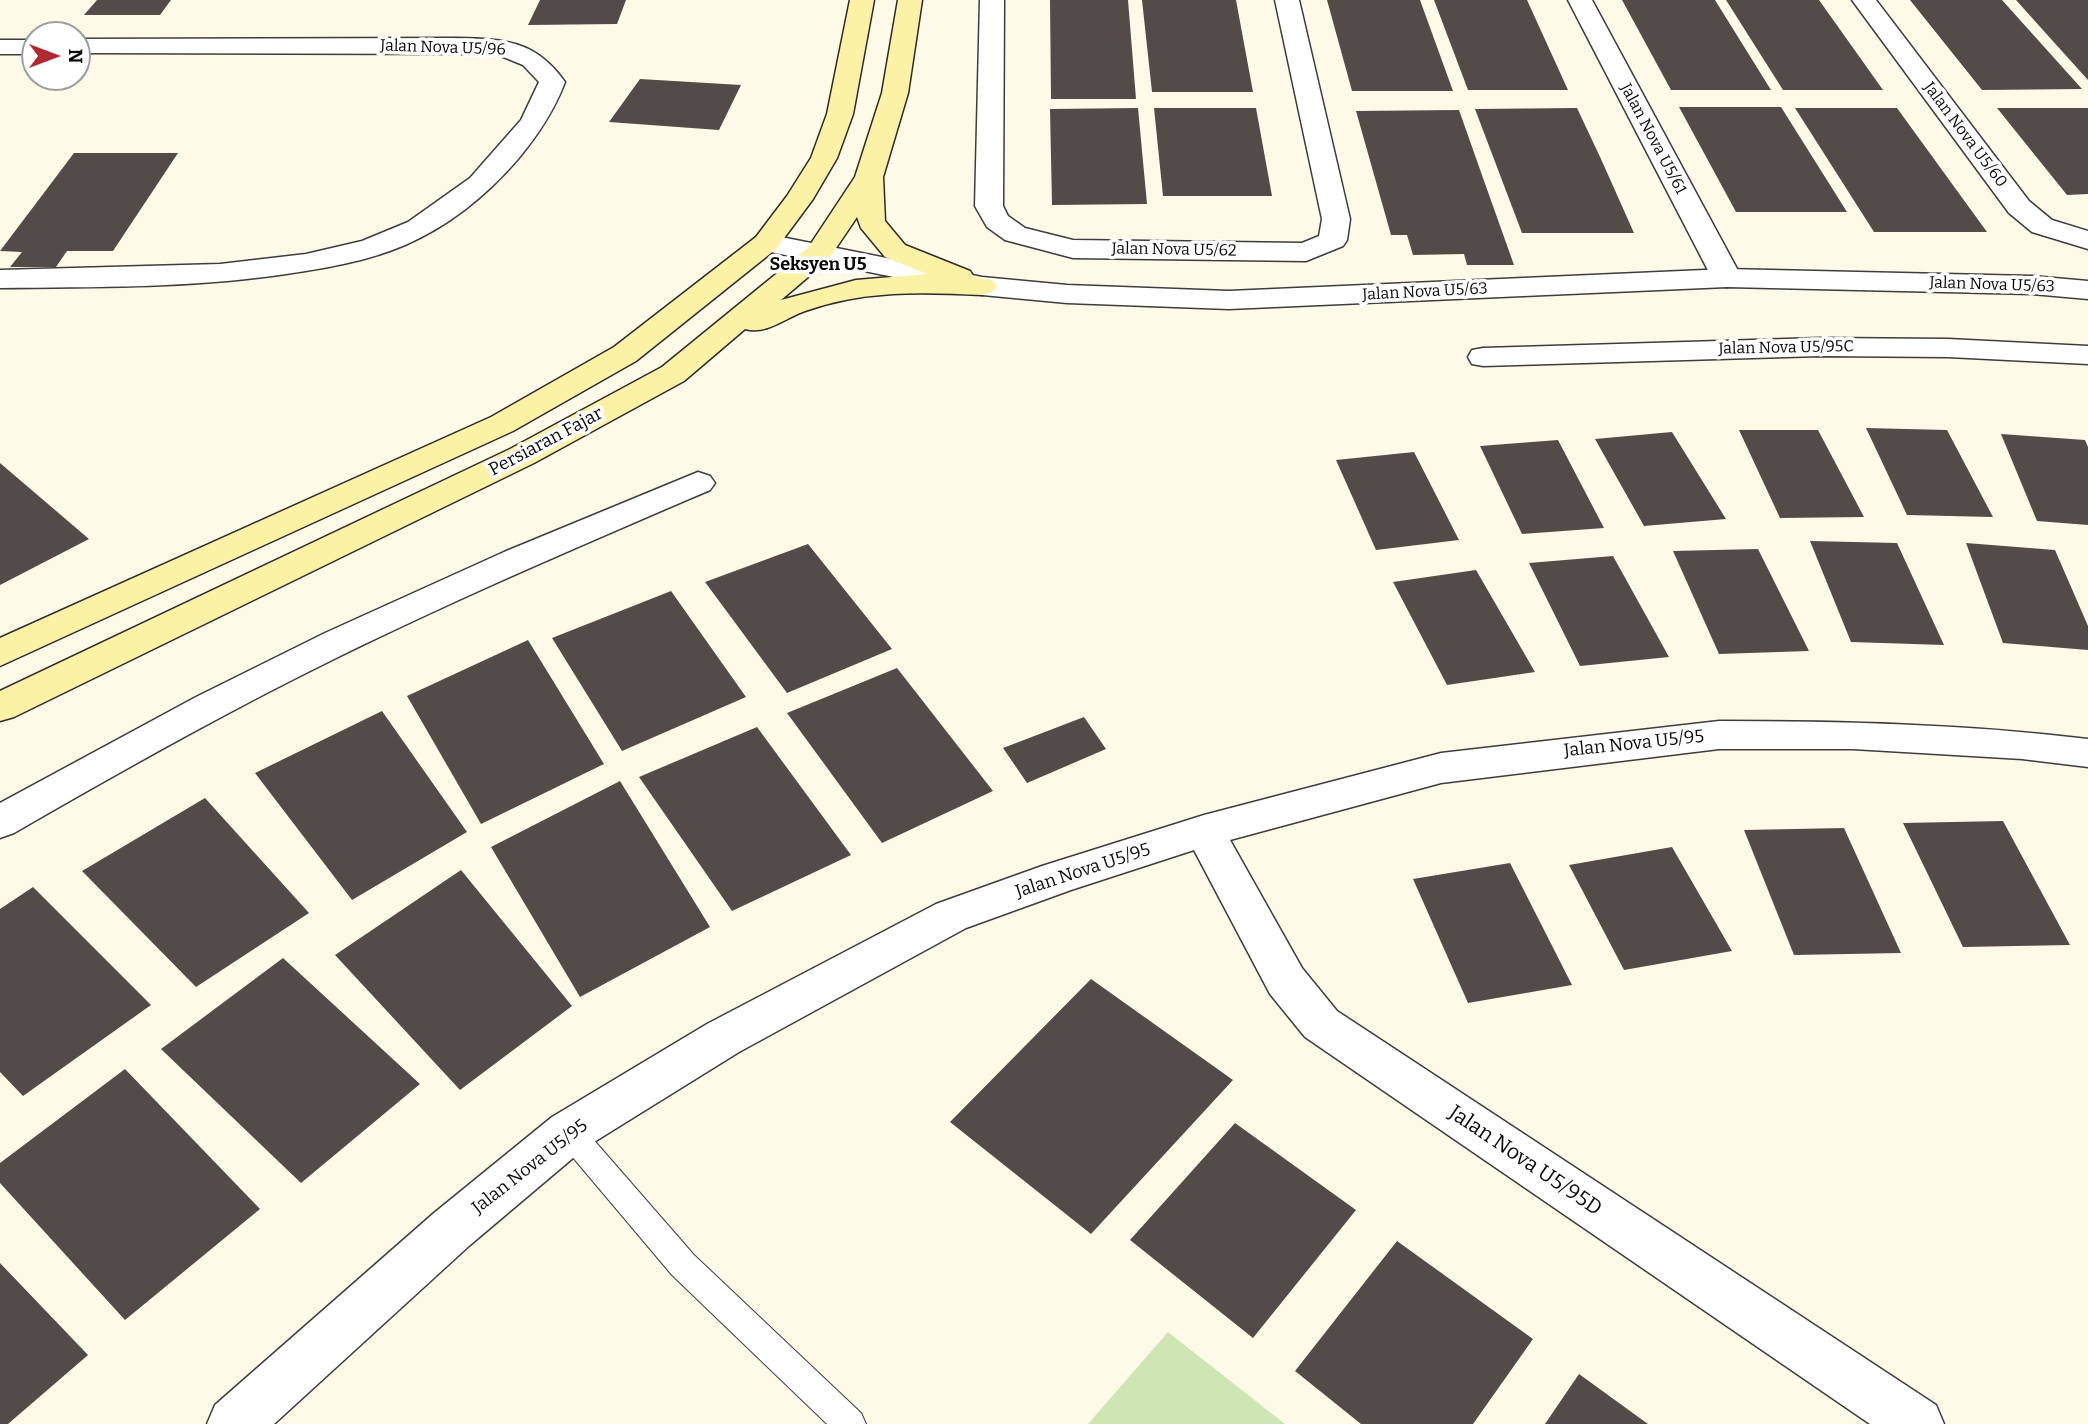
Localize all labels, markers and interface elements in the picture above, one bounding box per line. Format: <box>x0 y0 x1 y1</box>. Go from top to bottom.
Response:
north arrow <box>21 21 91 91</box>
street label: Jalan Nova U5/96 <box>380 36 506 60</box>
text: N <box>64 49 87 63</box>
street label: Jalan Nova U5/60 <box>1919 79 2011 191</box>
street label: Jalan Nova U5/61 <box>1616 80 1690 198</box>
street label: Jalan Nova U5/62 <box>1111 239 1237 261</box>
district label: Seksyen U5 <box>769 254 867 276</box>
street label: Jalan Nova U5/63 <box>1929 273 2055 297</box>
street label: Jalan Nova U5/63 <box>1362 279 1488 305</box>
street label: Jalan Nova U5/95C <box>1718 337 1854 359</box>
street label: Persiaran Fajar <box>485 403 607 481</box>
street label: Jalan Nova U5/95 <box>1563 726 1705 762</box>
street label: Jalan Nova U5/95 <box>1013 839 1153 903</box>
street label: Jalan Nova U5/95D <box>1444 1100 1606 1222</box>
street label: Jalan Nova U5/95 <box>468 1115 592 1219</box>

